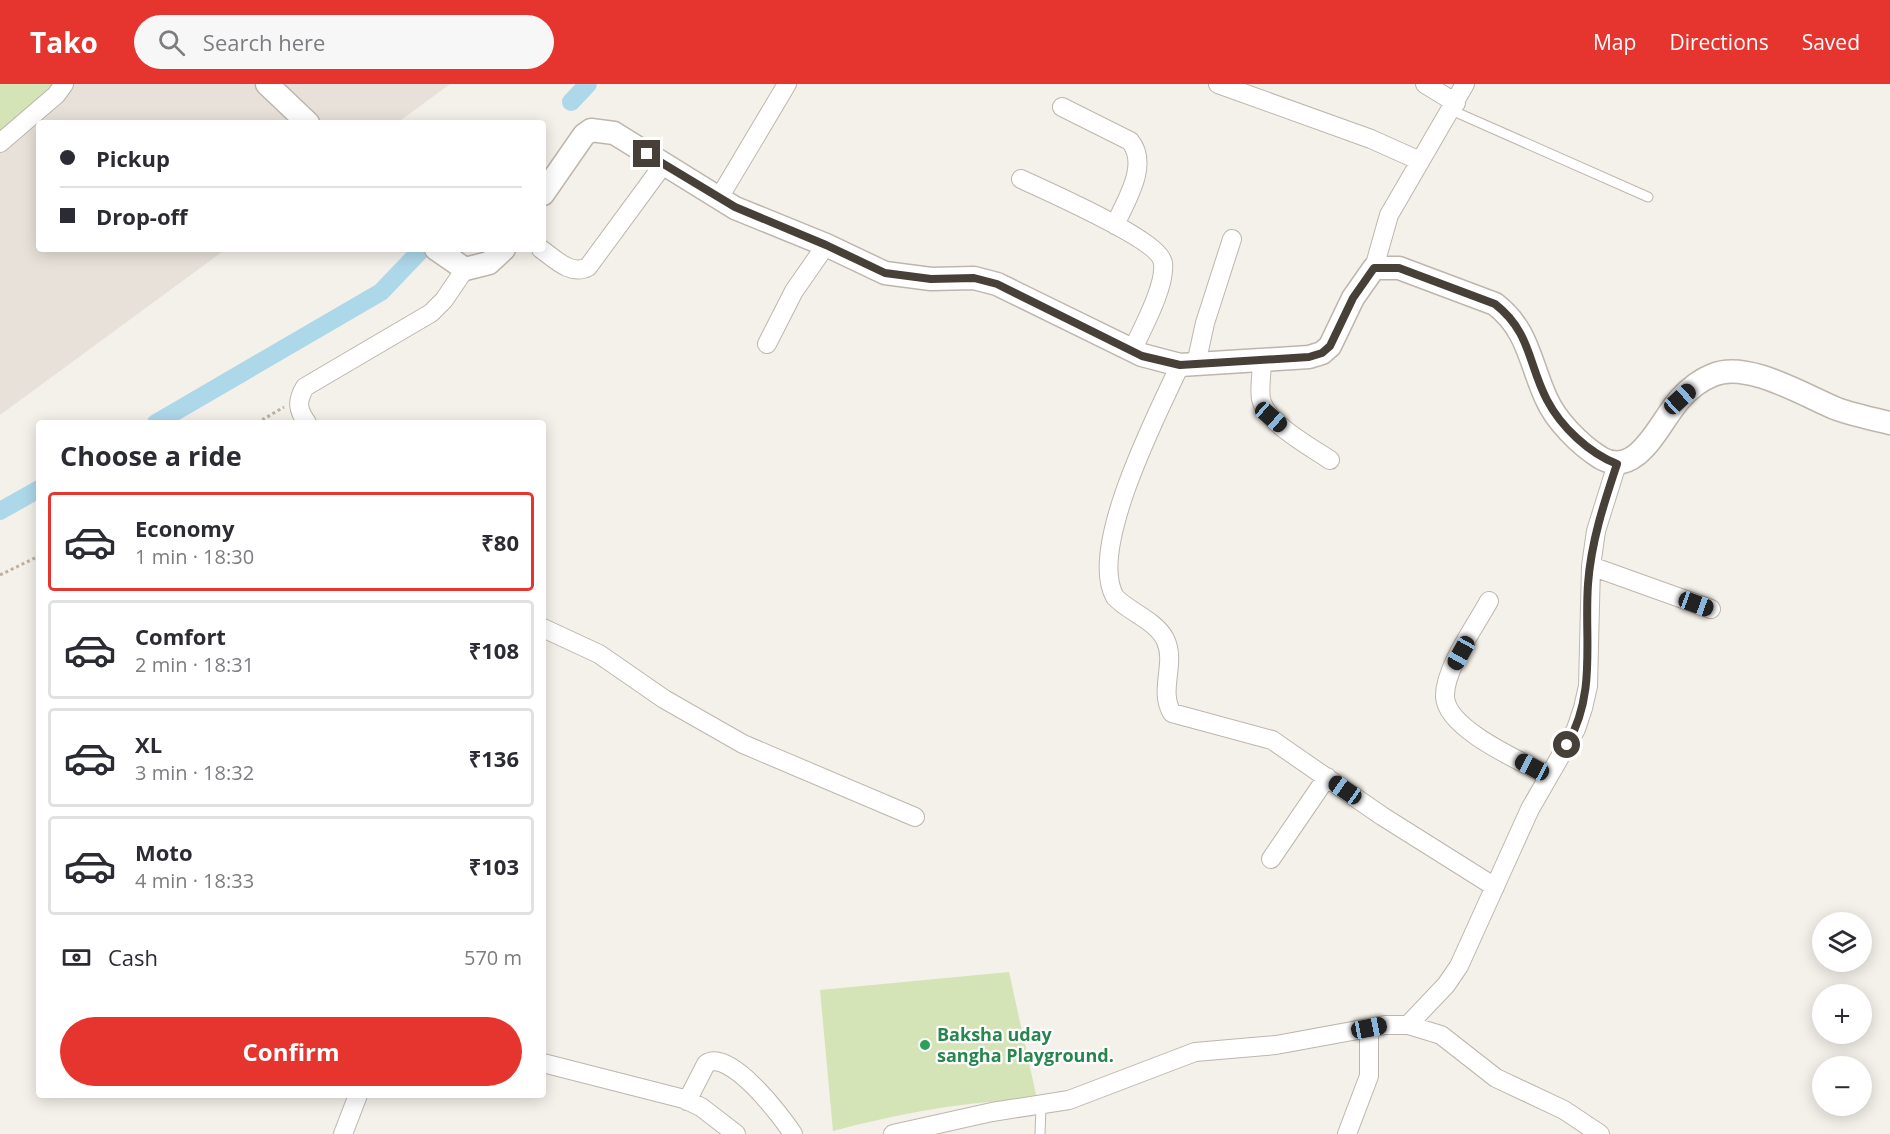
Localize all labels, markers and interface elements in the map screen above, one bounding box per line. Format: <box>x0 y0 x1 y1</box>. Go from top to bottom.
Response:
search box <box>134 15 554 69</box>
text: Tako <box>30 23 98 61</box>
icon: search <box>155 26 188 59</box>
text: Search here <box>203 27 325 57</box>
text: Map <box>1593 28 1636 56</box>
text: Directions <box>1669 28 1769 56</box>
text: Saved <box>1802 28 1860 56</box>
route end <box>633 140 660 167</box>
text: Pickup <box>96 143 170 173</box>
text: Drop-off <box>96 201 188 231</box>
car <box>1661 380 1699 418</box>
car <box>1252 398 1290 436</box>
text: Choose a ride <box>60 437 242 474</box>
text: Economy <box>135 513 234 543</box>
icon: car <box>63 515 117 569</box>
text: ₹80 <box>481 527 519 557</box>
text: 1 min · 18:30 <box>135 543 254 570</box>
car <box>1676 589 1716 619</box>
text: Comfort <box>135 621 226 651</box>
icon: car <box>63 623 117 677</box>
car <box>1444 633 1478 673</box>
text: ₹108 <box>469 635 519 665</box>
text: 2 min · 18:31 <box>135 651 254 678</box>
text: XL <box>135 729 162 759</box>
icon: car <box>63 731 117 785</box>
route start <box>1553 731 1580 758</box>
text: ₹136 <box>469 743 519 773</box>
car <box>1512 751 1552 783</box>
text: 3 min · 18:32 <box>135 759 254 786</box>
car <box>1325 772 1365 808</box>
text: Moto <box>135 837 193 867</box>
icon: car <box>63 839 117 893</box>
text: ₹103 <box>469 851 519 881</box>
text: 4 min · 18:33 <box>135 867 254 894</box>
map controls <box>1812 912 1872 1116</box>
button: layers <box>1812 912 1872 972</box>
icon: cash <box>60 941 93 974</box>
text: Cash <box>108 942 158 972</box>
text: 570 m <box>464 944 522 971</box>
button: + <box>1812 984 1872 1044</box>
car <box>1350 1016 1388 1040</box>
button: Confirm <box>60 1017 522 1086</box>
place label: Baksha uday sangha Playground. <box>937 1022 1114 1067</box>
marker: Baksha uday sangha Playground. <box>918 1038 932 1052</box>
button: − <box>1812 1056 1872 1116</box>

